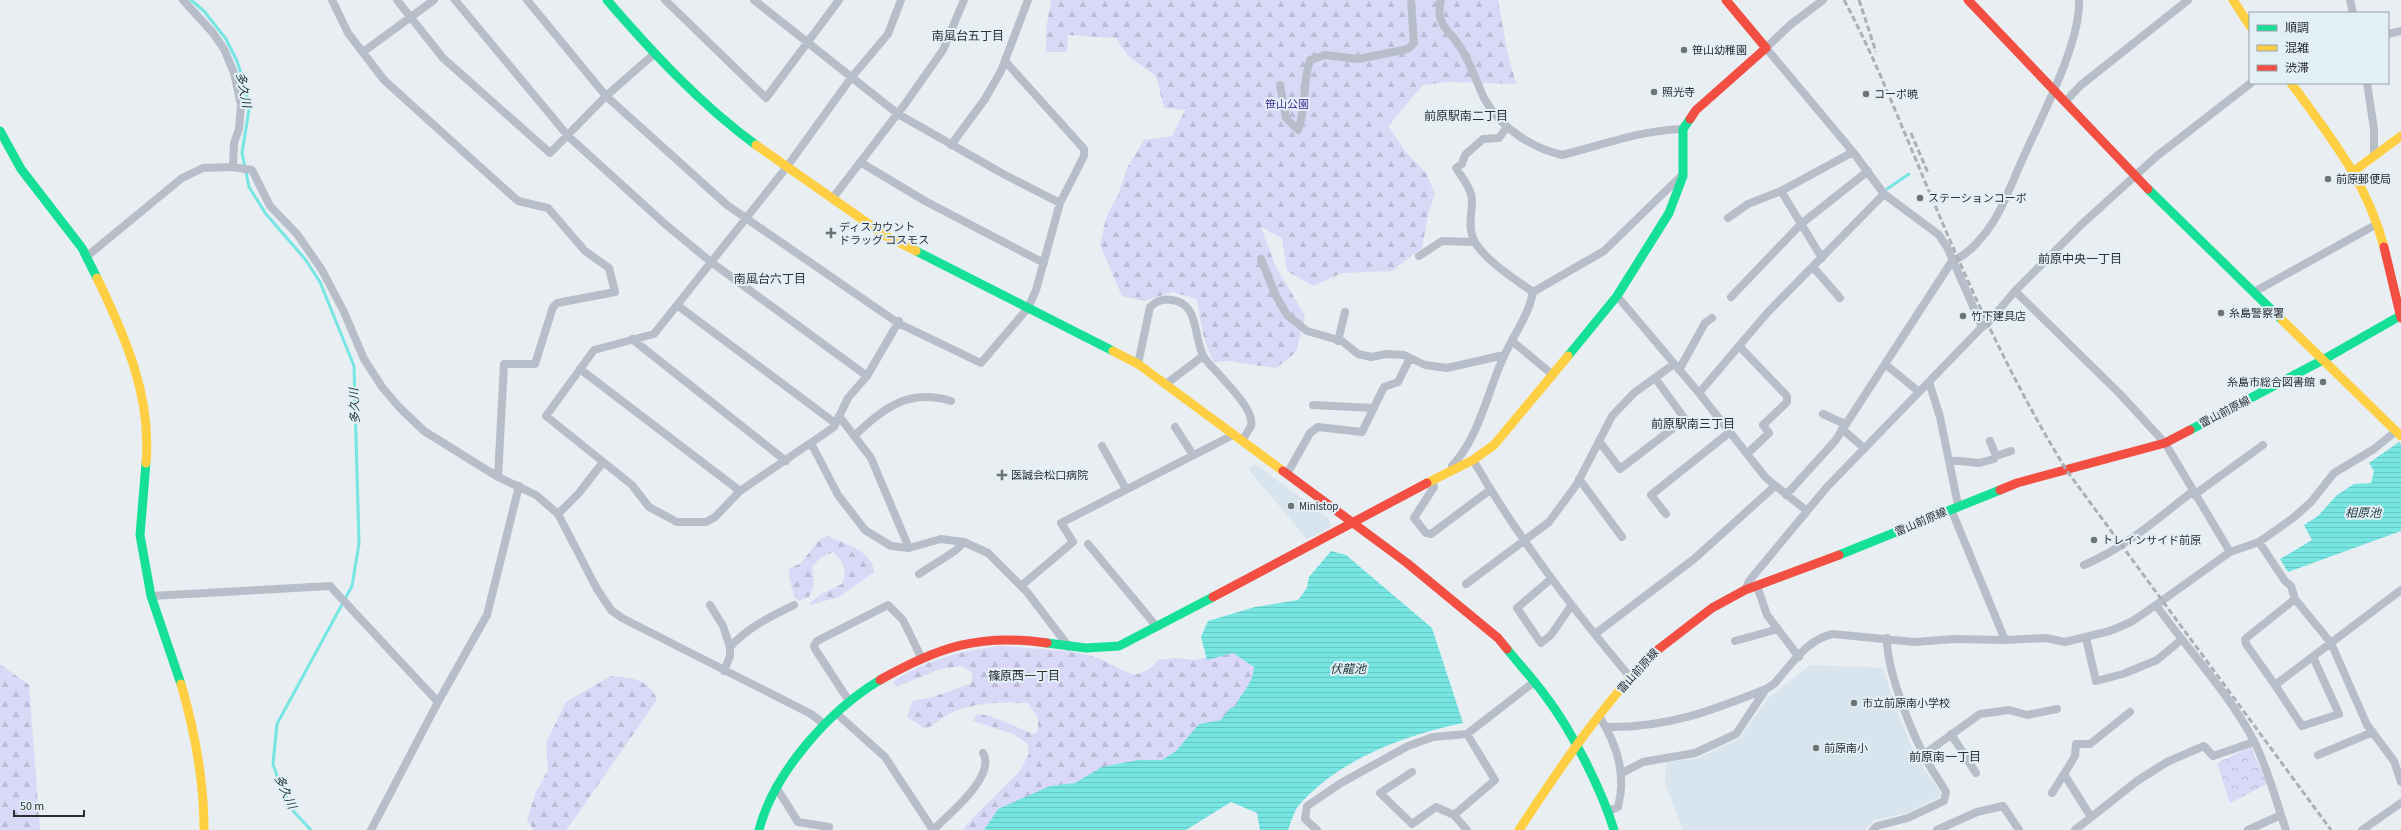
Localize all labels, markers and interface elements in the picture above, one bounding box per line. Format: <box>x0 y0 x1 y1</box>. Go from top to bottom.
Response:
legend <box>2249 12 2389 84</box>
text: 順調 <box>2285 20 2309 37</box>
district label: 南風台五丁目 <box>932 28 1004 45</box>
text: 混雑 <box>2285 40 2309 57</box>
place label: 笹山幼稚園 <box>1692 43 1747 58</box>
marker: 笹山幼稚園 <box>1679 45 1689 55</box>
text: 渋滞 <box>2285 60 2309 77</box>
water label: 多久川 <box>231 71 255 111</box>
place label: 照光寺 <box>1662 85 1695 100</box>
marker: 照光寺 <box>1649 87 1659 97</box>
place label: コーポ暁 <box>1874 87 1918 102</box>
marker: コーポ暁 <box>1861 89 1871 99</box>
park label: 笹山公園 <box>1265 97 1309 112</box>
district label: 前原駅南二丁目 <box>1424 108 1508 125</box>
place label: 前原郵便局 <box>2336 172 2391 187</box>
marker: 前原郵便局 <box>2323 174 2333 184</box>
place label: ステーションコーポ <box>1928 191 2027 206</box>
marker: ステーションコーポ <box>1915 193 1925 203</box>
place label: ディスカウント ドラッグ コスモス <box>839 220 929 248</box>
marker: ディスカウント ドラッグ コスモス <box>826 228 836 238</box>
district label: 前原中央一丁目 <box>2038 251 2122 268</box>
district label: 南風台六丁目 <box>734 271 806 288</box>
place label: 糸島警察署 <box>2229 306 2284 321</box>
marker: 糸島警察署 <box>2216 308 2226 318</box>
place label: 竹下建具店 <box>1971 309 2026 324</box>
marker: 竹下建具店 <box>1958 311 1968 321</box>
place label: 糸島市総合図書館 <box>2227 375 2315 390</box>
marker: 糸島市総合図書館 <box>2318 377 2328 387</box>
water label: 多久川 <box>346 386 364 424</box>
street label: 雷山前原線 <box>2197 393 2253 431</box>
district label: 前原駅南三丁目 <box>1651 416 1735 433</box>
place label: 医誠会松口病院 <box>1011 468 1088 483</box>
marker: 医誠会松口病院 <box>996 469 1008 481</box>
place label: Ministop <box>1299 499 1338 514</box>
marker: Ministop <box>1286 501 1296 511</box>
street label: 雷山前原線 <box>1893 504 1949 540</box>
water label: 相原池 <box>2345 505 2382 522</box>
place label: トレインサイド前原 <box>2102 533 2201 548</box>
marker: トレインサイド前原 <box>2089 535 2099 545</box>
street label: 雷山前原線 <box>1614 646 1662 696</box>
water label: 伏龍池 <box>1330 661 1367 678</box>
district label: 篠原西一丁目 <box>988 668 1060 685</box>
place label: 市立前原南小学校 <box>1862 696 1950 711</box>
marker: 市立前原南小学校 <box>1849 698 1859 708</box>
place label: 前原南小 <box>1824 741 1868 756</box>
marker: 前原南小 <box>1811 743 1821 753</box>
district label: 前原南一丁目 <box>1909 749 1981 766</box>
water label: 多久川 <box>270 772 301 814</box>
scale bar <box>14 792 84 818</box>
text: 50 m <box>20 798 44 815</box>

